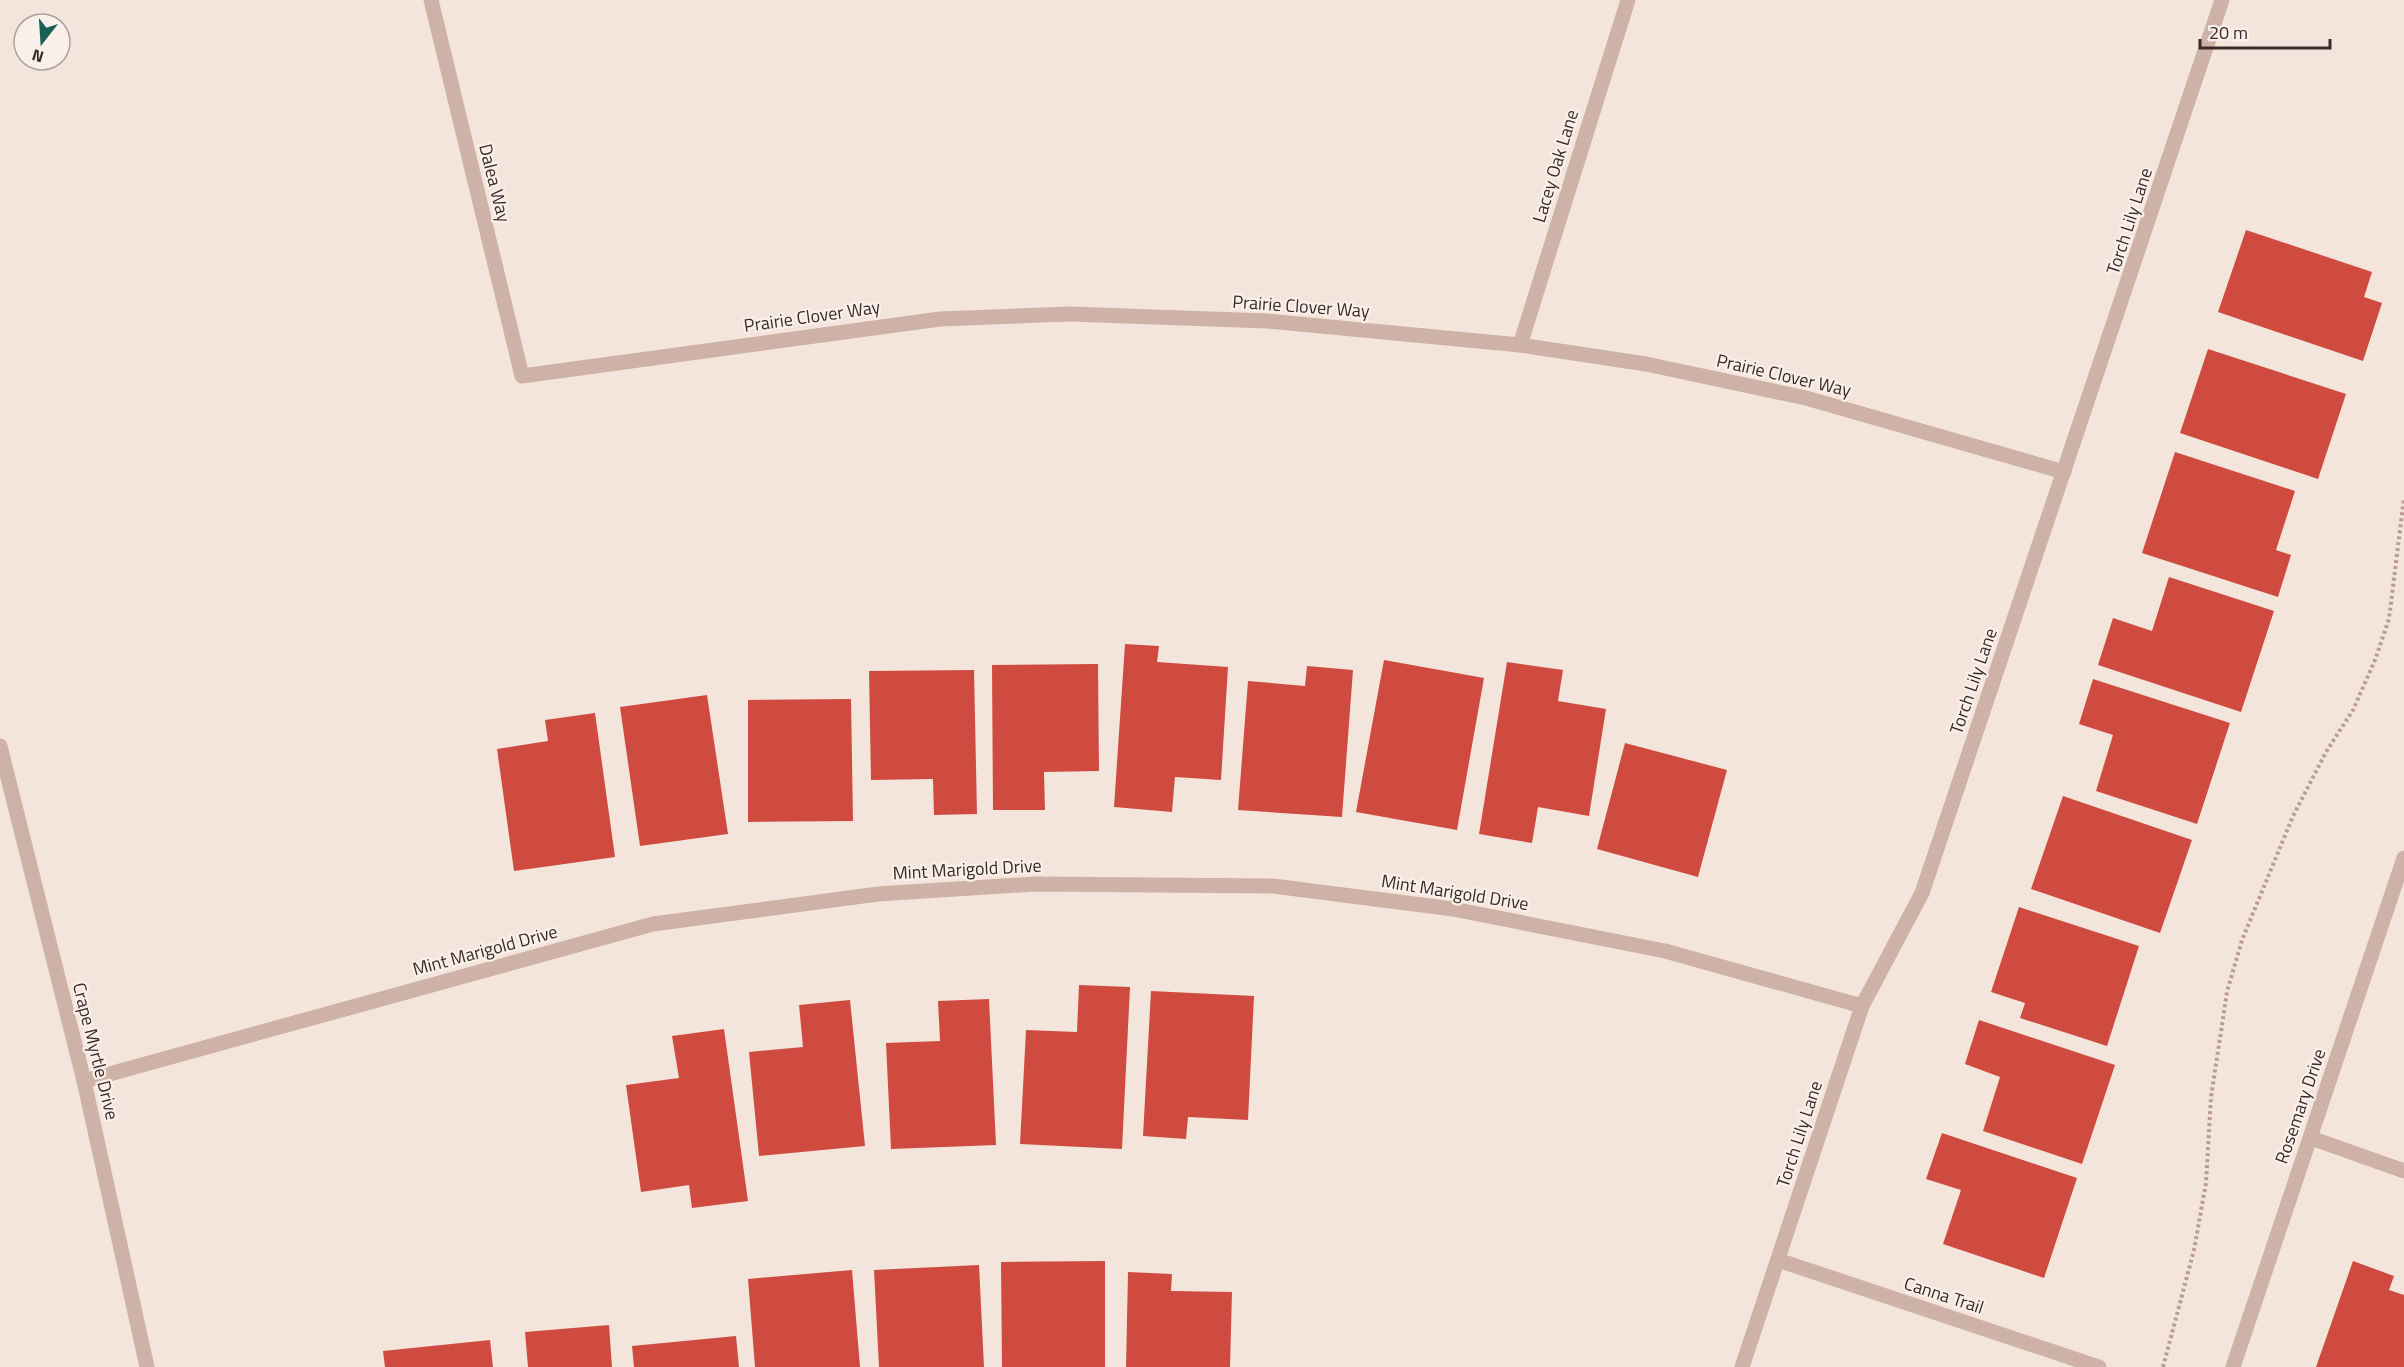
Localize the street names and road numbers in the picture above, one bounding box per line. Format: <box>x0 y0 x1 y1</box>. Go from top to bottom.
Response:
street label: Lacey Oak Lane <box>1525 106 1585 226</box>
street label: Dalea Way <box>472 141 518 225</box>
street label: Torch Lily Lane <box>2099 164 2159 278</box>
street label: Prairie Clover Way <box>1231 288 1371 324</box>
street label: Prairie Clover Way <box>742 293 882 339</box>
street label: Prairie Clover Way <box>1714 346 1854 404</box>
street label: Torch Lily Lane <box>1942 624 2004 738</box>
street label: Mint Marigold Drive <box>892 852 1042 886</box>
street label: Mint Marigold Drive <box>1379 867 1531 917</box>
street label: Mint Marigold Drive <box>410 918 560 982</box>
street label: Crape Myrtle Drive <box>66 980 126 1122</box>
street label: Rosemary Drive <box>2268 1045 2332 1167</box>
street label: Torch Lily Lane <box>1769 1077 1829 1191</box>
street label: Canna Trail <box>1901 1269 1987 1321</box>

